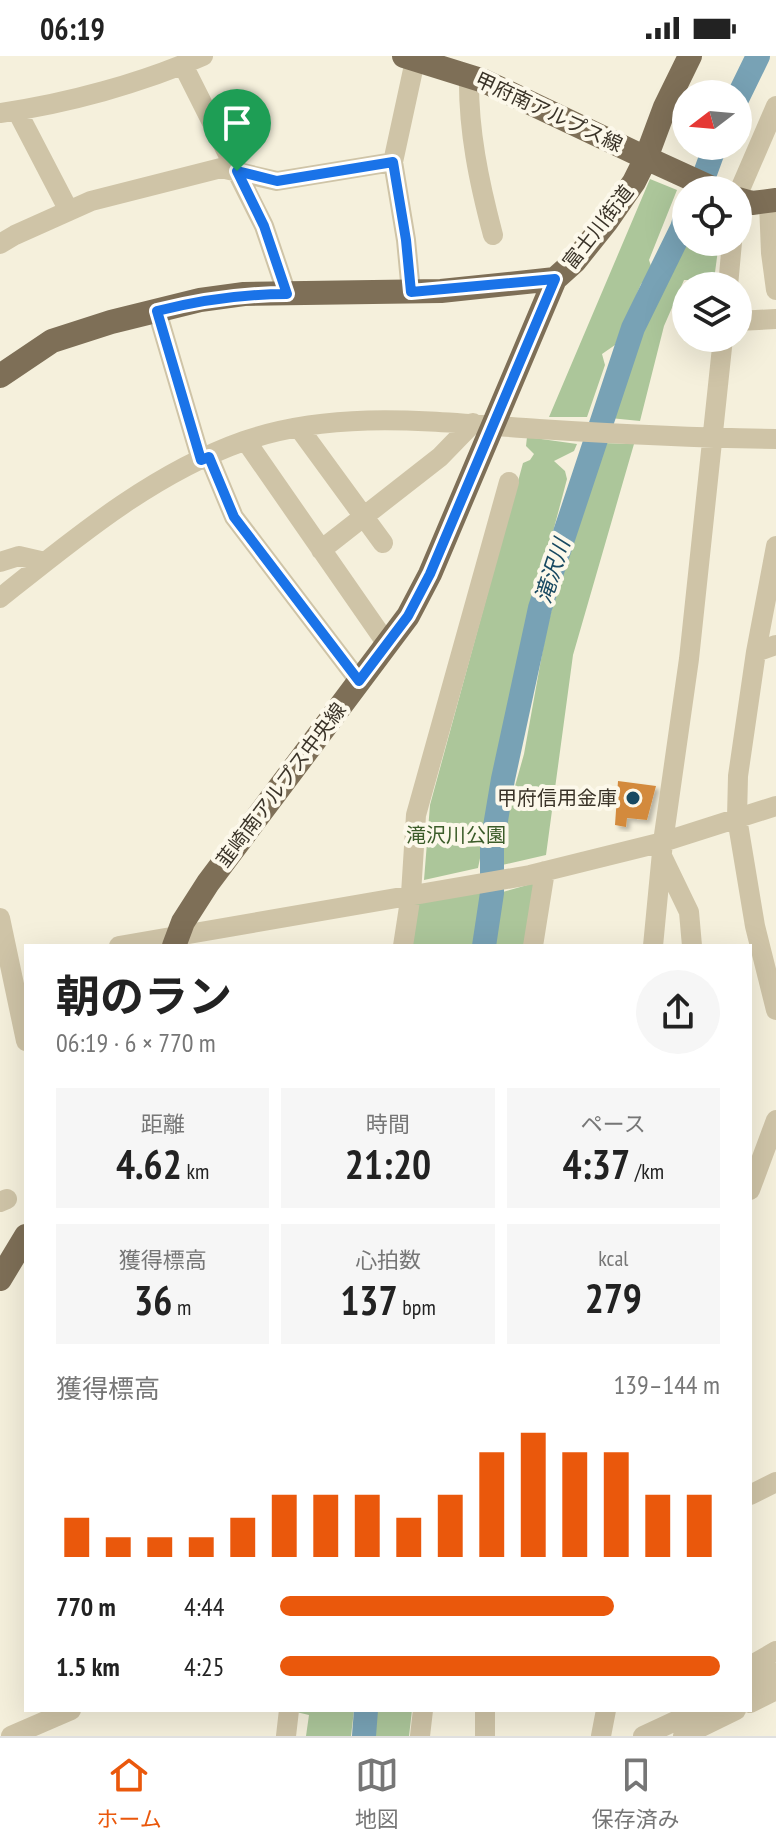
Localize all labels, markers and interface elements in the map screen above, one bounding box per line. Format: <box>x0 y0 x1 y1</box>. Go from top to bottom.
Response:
text: 06:19 <box>40 9 105 48</box>
street label: 甲府南アルプス線 <box>471 66 627 158</box>
north arrow <box>672 80 752 160</box>
map controls <box>672 80 752 352</box>
pin <box>203 89 271 171</box>
icon: arrive <box>215 101 259 145</box>
button: locate <box>672 176 752 256</box>
street label: 富士川街道 <box>557 180 639 274</box>
button: layers <box>672 272 752 352</box>
water label: 滝沢川 <box>528 533 576 607</box>
street label: 韮崎南アルプス中央線 <box>210 697 352 873</box>
place label: 甲府信用金庫 <box>497 785 617 811</box>
marker: 甲府信用金庫 <box>624 789 642 807</box>
park label: 滝沢川公園 <box>406 822 506 848</box>
text: 朝のラン <box>56 967 232 1024</box>
button: share <box>636 970 720 1054</box>
text: 06:19 · 6 × 770 m <box>56 1026 216 1059</box>
text: 距離 <box>141 1110 185 1138</box>
text: 時間 <box>366 1110 410 1138</box>
text: ペース <box>581 1110 646 1138</box>
text: 4.62 <box>116 1138 182 1190</box>
text: 21:20 <box>345 1138 431 1190</box>
text: 4:37 <box>563 1138 630 1190</box>
text: km <box>182 1157 209 1185</box>
text: /km <box>630 1157 664 1185</box>
text: kcal <box>598 1244 628 1272</box>
text: 獲得標高 <box>119 1246 207 1274</box>
text: 心拍数 <box>355 1246 421 1274</box>
text: 279 <box>585 1272 642 1324</box>
text: 36 <box>134 1274 172 1326</box>
text: 137 <box>340 1274 398 1326</box>
text: m <box>172 1293 191 1321</box>
text: bpm <box>398 1293 436 1321</box>
text: 139–144 m <box>614 1368 720 1401</box>
text: 獲得標高 <box>56 1372 160 1405</box>
text: 770 m <box>56 1590 116 1623</box>
text: 4:44 <box>184 1590 224 1623</box>
text: 1.5 km <box>56 1650 120 1683</box>
text: 4:25 <box>184 1650 224 1683</box>
tab: ホーム <box>96 1753 162 1833</box>
tab: 地図 <box>355 1753 399 1833</box>
tab: 保存済み <box>592 1753 680 1833</box>

